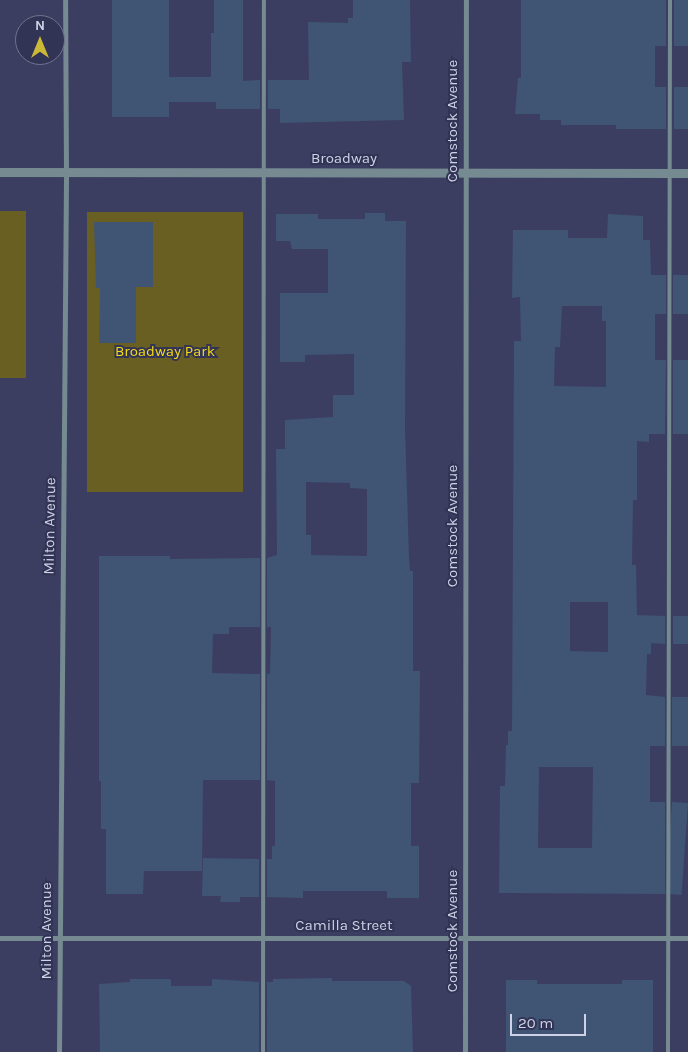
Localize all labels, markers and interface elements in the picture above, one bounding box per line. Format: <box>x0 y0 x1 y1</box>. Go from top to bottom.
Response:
north arrow <box>15 15 65 65</box>
text: N <box>35 17 45 34</box>
street label: Comstock Avenue <box>444 60 462 182</box>
street label: Broadway <box>311 150 377 168</box>
park label: Broadway Park <box>115 343 215 361</box>
street label: Comstock Avenue <box>444 465 462 587</box>
street label: Milton Avenue <box>40 477 60 575</box>
street label: Comstock Avenue <box>444 870 462 992</box>
street label: Milton Avenue <box>38 882 56 980</box>
street label: Camilla Street <box>295 917 393 935</box>
scale bar <box>513 1004 589 1036</box>
text: 20 m <box>518 1014 553 1032</box>

